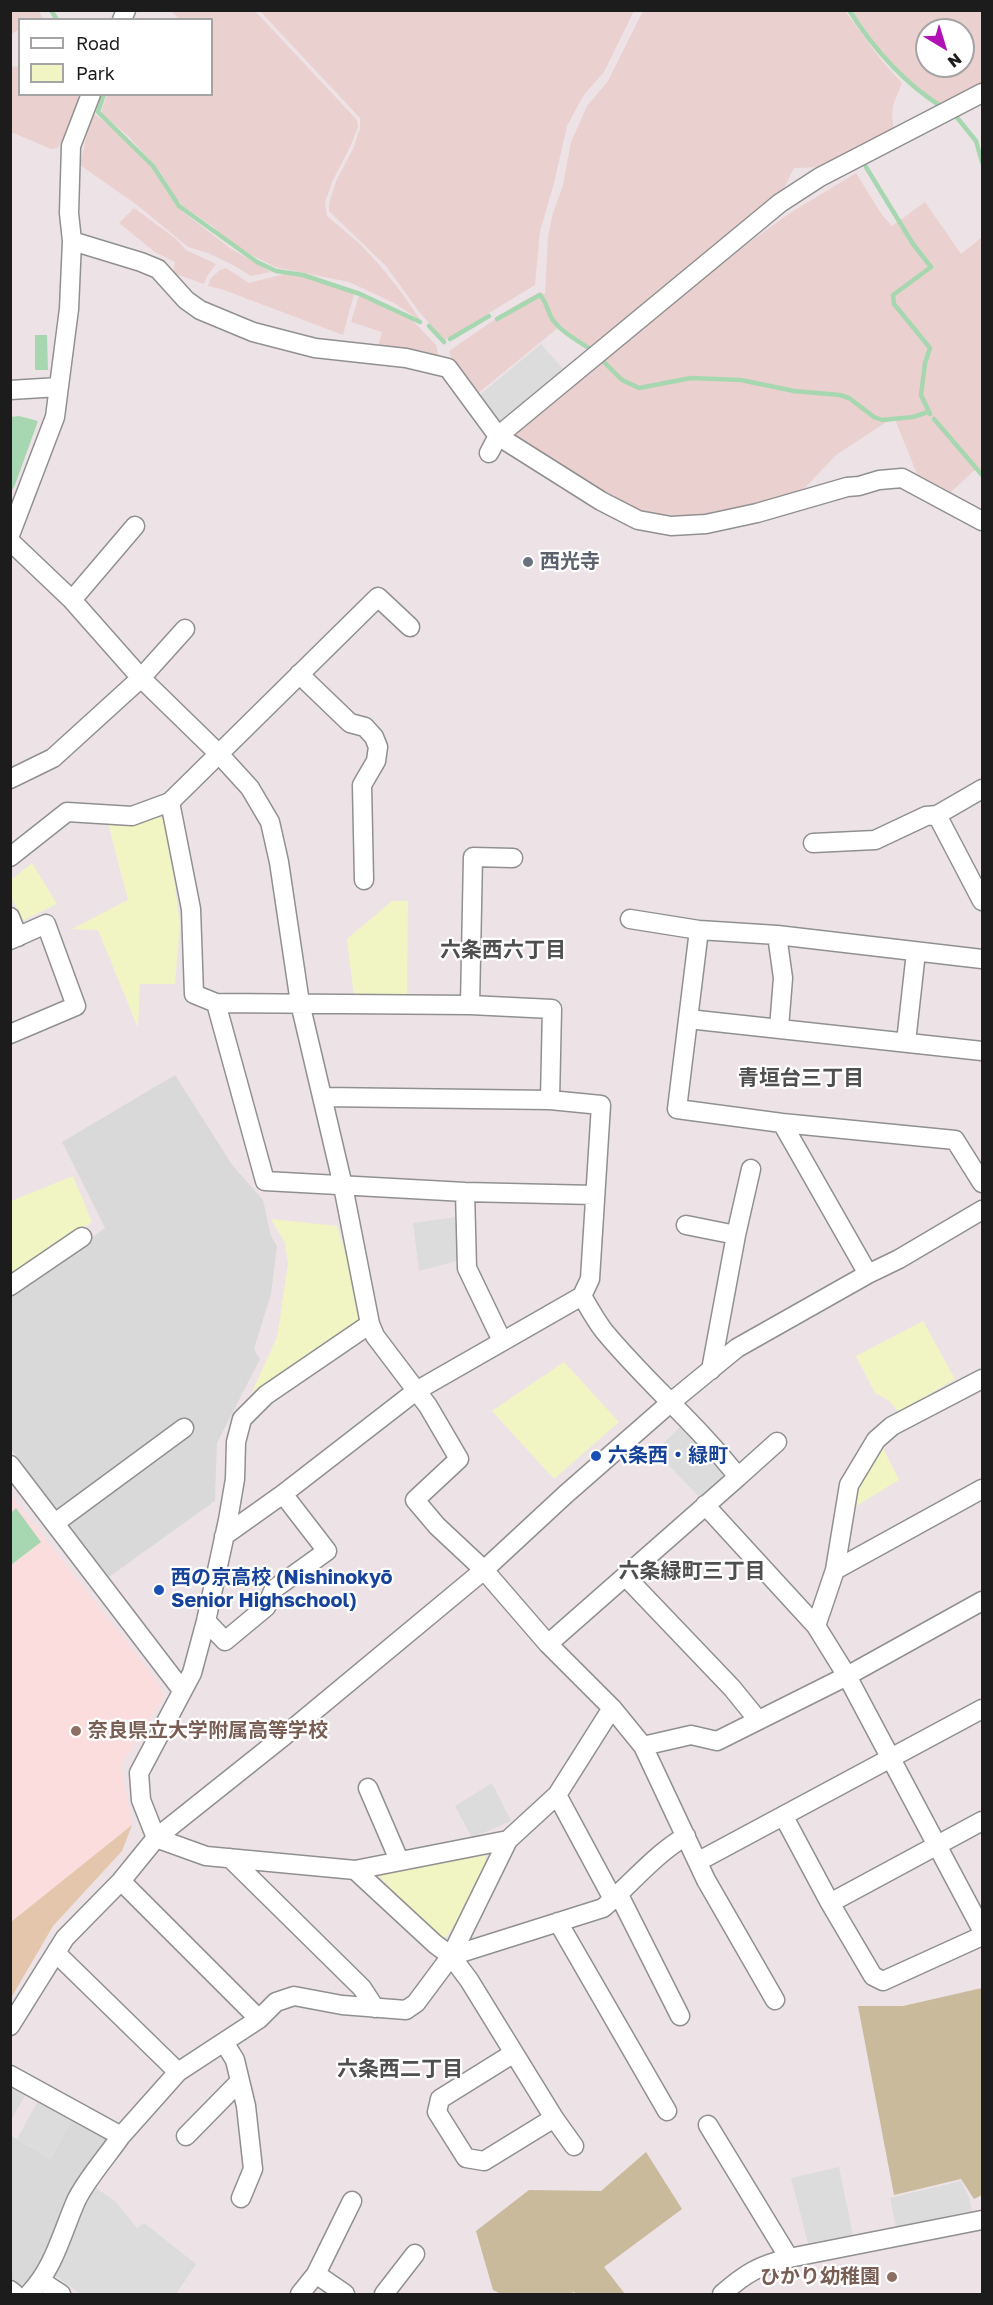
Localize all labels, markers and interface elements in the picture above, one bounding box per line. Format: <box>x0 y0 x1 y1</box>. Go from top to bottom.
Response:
legend <box>18 18 213 96</box>
north arrow <box>915 18 975 78</box>
text: Road <box>76 32 120 54</box>
text: N <box>944 49 966 72</box>
text: Park <box>76 62 115 84</box>
place label: 西光寺 <box>540 550 600 574</box>
marker: 西光寺 <box>521 555 535 569</box>
district label: 六条西六丁目 <box>440 937 566 963</box>
district label: 青垣台三丁目 <box>738 1065 864 1091</box>
place label: 六条西・緑町 <box>608 1444 728 1468</box>
marker: 六条西・緑町 <box>589 1449 603 1463</box>
district label: 六条緑町三丁目 <box>619 1558 765 1584</box>
place label: 西の京高校 (Nishinokyō Senior Highschool) <box>171 1566 393 1613</box>
marker: 西の京高校 (Nishinokyō Senior Highschool) <box>152 1583 166 1597</box>
place label: 奈良県立大学附属高等学校 <box>88 1719 328 1743</box>
marker: 奈良県立大学附属高等学校 <box>69 1724 83 1738</box>
district label: 六条西二丁目 <box>337 2056 463 2082</box>
place label: ひかり幼稚園 <box>760 2265 880 2289</box>
marker: ひかり幼稚園 <box>885 2270 899 2284</box>

